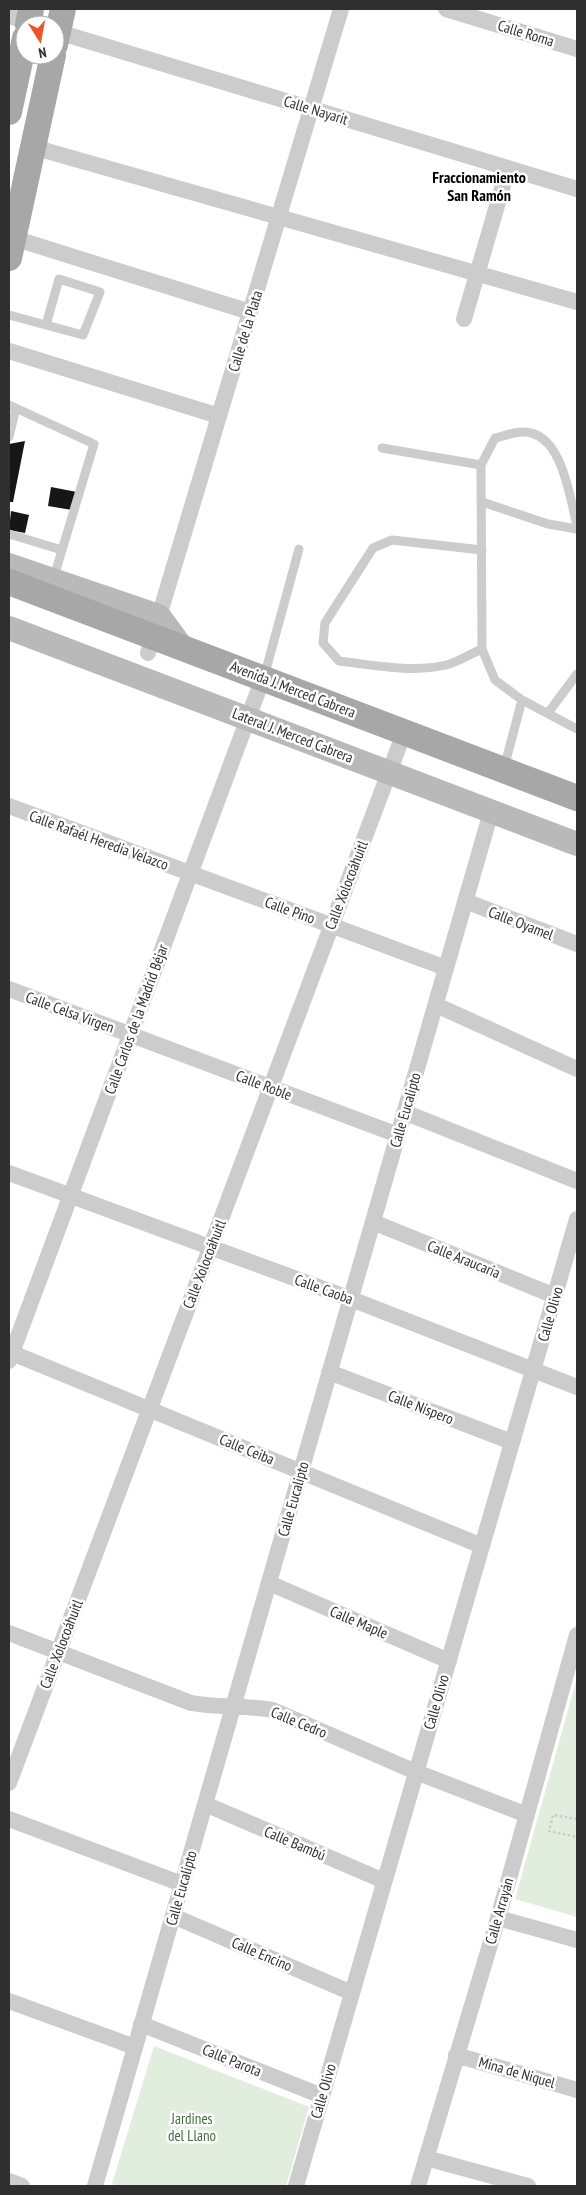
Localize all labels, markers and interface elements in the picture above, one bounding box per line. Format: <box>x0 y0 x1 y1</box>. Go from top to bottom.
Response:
north arrow <box>15 15 65 65</box>
street label: Calle Roma <box>496 15 556 51</box>
text: N <box>37 43 48 62</box>
street label: Calle Nayarit <box>282 91 350 129</box>
district label: Fraccionamiento San Ramón <box>432 167 526 205</box>
street label: Calle de la Plata <box>224 288 266 374</box>
street label: Avenida J. Merced Cabrera <box>227 656 359 722</box>
street label: Lateral J. Merced Cabrera <box>230 703 356 767</box>
street label: Calle Rafaél Heredia Velazco <box>27 806 171 874</box>
street label: Calle Xolocoáhuitl <box>320 837 372 932</box>
street label: Calle Pino <box>262 892 318 928</box>
street label: Calle Oyamel <box>486 902 557 944</box>
street label: Calle Carlos de la Madrid Béjar <box>100 941 172 1097</box>
street label: Calle Celsa Virgen <box>23 987 117 1037</box>
street label: Calle Roble <box>233 1066 295 1104</box>
street label: Calle Eucalipto <box>385 1070 425 1150</box>
street label: Calle Xolocoáhuitl <box>178 1216 230 1311</box>
street label: Calle Araucaria <box>425 1236 503 1282</box>
street label: Calle Caoba <box>292 1270 356 1308</box>
street label: Calle Olivo <box>533 1284 567 1344</box>
street label: Calle Níspero <box>386 1386 456 1428</box>
street label: Calle Ceiba <box>217 1429 277 1469</box>
street label: Calle Eucalipto <box>273 1459 313 1539</box>
street label: Calle Xolocoáhuitl <box>35 1596 87 1691</box>
street label: Calle Maple <box>327 1601 391 1643</box>
street label: Calle Olivo <box>419 1672 453 1732</box>
street label: Calle Cedro <box>268 1702 330 1742</box>
street label: Calle Bambú <box>261 1822 329 1864</box>
street label: Calle Eucalipto <box>161 1848 201 1928</box>
street label: Calle Arrayán <box>480 1876 518 1946</box>
street label: Calle Encino <box>229 1933 295 1975</box>
street label: Calle Parota <box>200 2040 264 2080</box>
street label: Mina de Niquel <box>477 2052 558 2092</box>
street label: Calle Olivo <box>306 2061 340 2121</box>
park label: Jardines del Llano <box>168 2109 216 2145</box>

